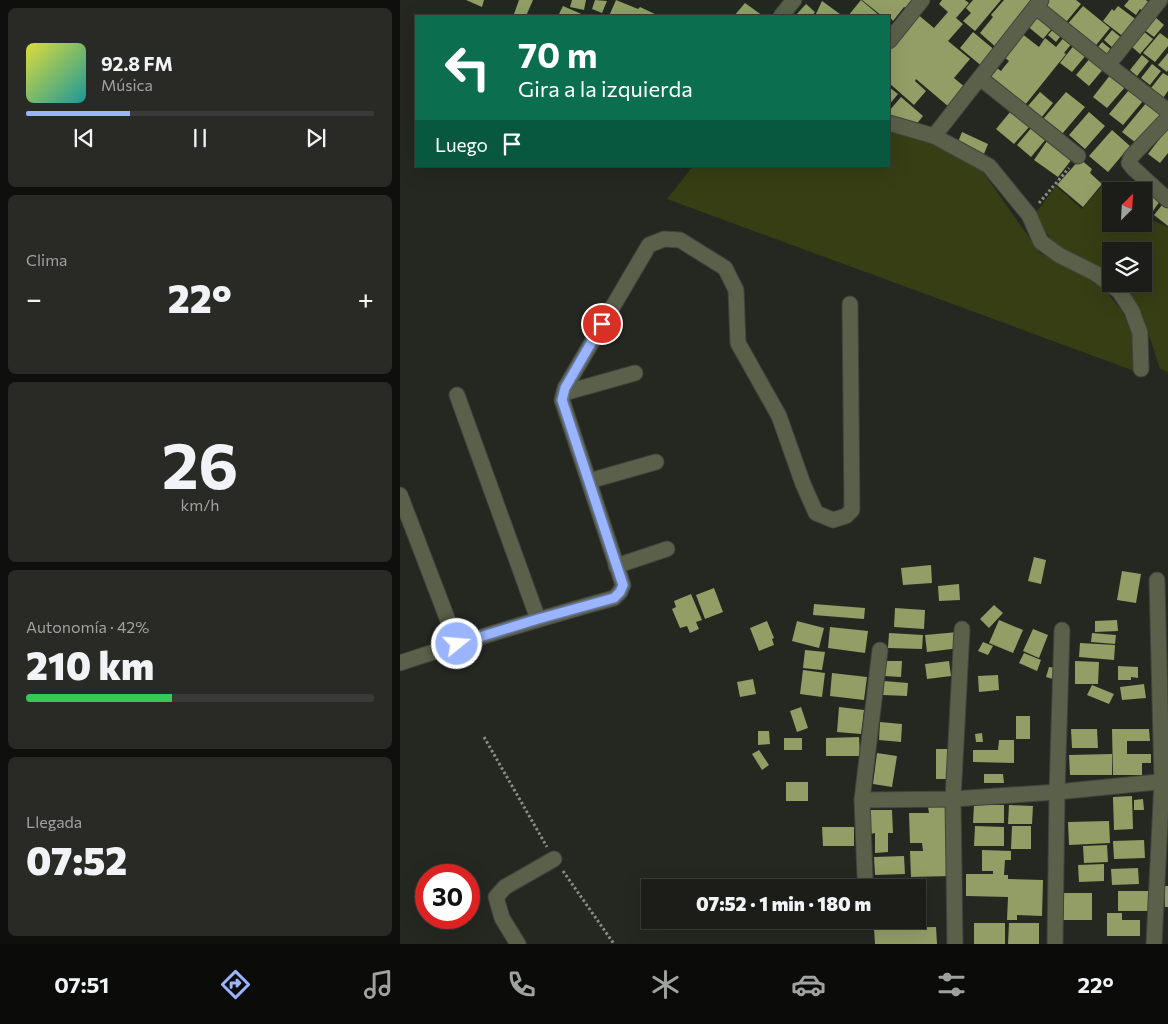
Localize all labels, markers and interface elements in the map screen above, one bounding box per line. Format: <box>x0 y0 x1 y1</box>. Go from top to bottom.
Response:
text: 70 m <box>518 32 598 75</box>
icon: left <box>435 35 500 100</box>
text: 92.8 FM <box>101 52 173 75</box>
text: Música <box>101 75 153 94</box>
text: Gira a la izquierda <box>518 75 693 102</box>
icon: previous <box>70 124 98 152</box>
icon: pause <box>186 124 214 152</box>
icon: next <box>302 124 330 152</box>
icon: arrive <box>498 130 526 158</box>
text: Luego <box>435 133 488 156</box>
north arrow <box>1102 182 1152 232</box>
map controls <box>1102 182 1152 292</box>
button: layers <box>1102 242 1152 292</box>
text: Clima <box>26 250 67 269</box>
text: 22° <box>168 274 232 321</box>
text: − <box>26 281 42 315</box>
text: + <box>358 281 374 315</box>
pin <box>581 303 623 345</box>
icon: arrive <box>588 310 616 338</box>
text: 26 <box>162 423 238 502</box>
text: km/h <box>181 495 219 514</box>
text: Autonomía · 42% <box>26 617 149 636</box>
position arrow <box>430 617 482 669</box>
text: 210 km <box>26 641 154 688</box>
text: Llegada <box>26 812 82 831</box>
text: 07:52 <box>26 836 127 883</box>
speed limit sign: 30 <box>415 864 480 929</box>
text: 07:52 · 1 min · 180 m <box>696 892 871 915</box>
icon: directions <box>218 967 253 1002</box>
icon: music <box>361 967 396 1002</box>
icon: phone <box>504 967 539 1002</box>
icon: climate <box>648 967 683 1002</box>
icon: car <box>791 967 826 1002</box>
icon: filters <box>934 967 969 1002</box>
text: 07:51 <box>54 971 109 998</box>
text: 22° <box>1078 971 1114 998</box>

